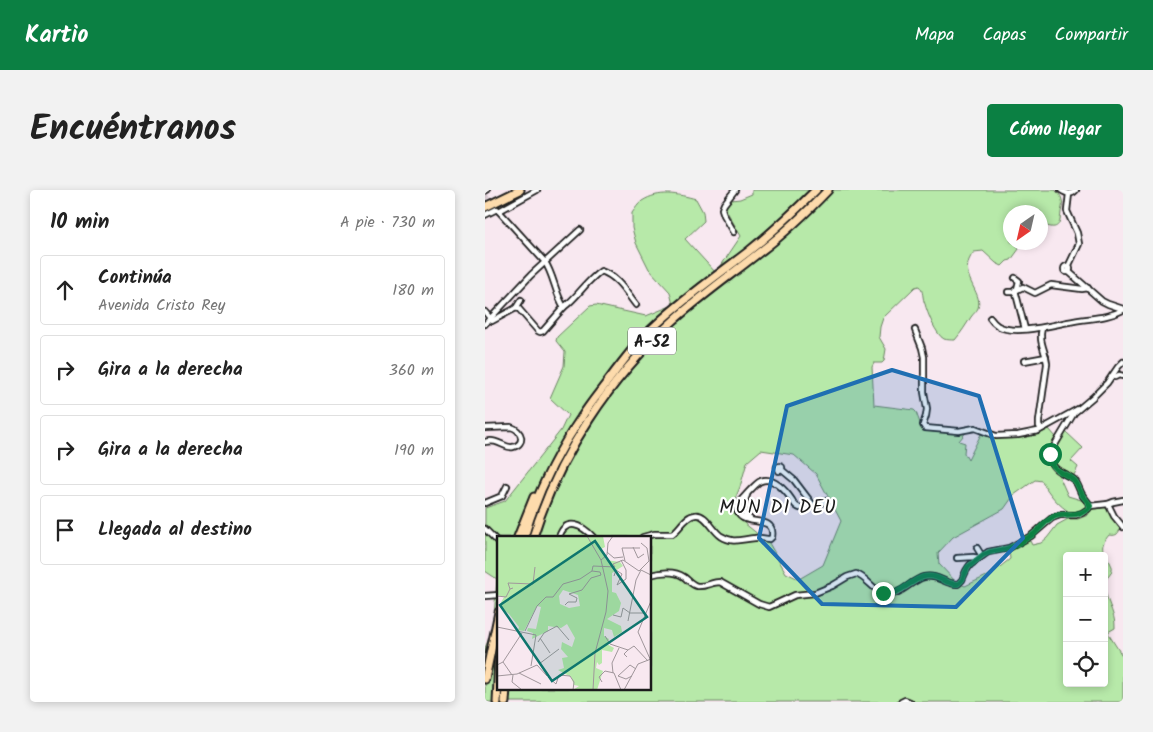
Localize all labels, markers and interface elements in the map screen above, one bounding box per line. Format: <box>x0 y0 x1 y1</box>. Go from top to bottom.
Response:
text: Kartio <box>25 16 88 55</box>
text: Mapa <box>915 21 955 50</box>
text: Capas <box>983 21 1027 50</box>
text: Compartir <box>1055 21 1128 50</box>
text: Encuéntranos <box>30 102 236 158</box>
button: Cómo llegar <box>987 104 1123 157</box>
north arrow <box>1003 205 1048 250</box>
text: 10 min <box>50 206 110 239</box>
text: A pie · 730 m <box>340 210 435 235</box>
text: Continúa <box>98 263 172 293</box>
icon: ahead <box>51 276 79 304</box>
text: 180 m <box>392 278 434 303</box>
text: Avenida Cristo Rey <box>98 293 225 318</box>
road number: A-52 <box>628 328 676 354</box>
text: Gira a la derecha <box>98 355 243 385</box>
icon: right <box>51 356 79 384</box>
text: 360 m <box>389 358 434 383</box>
text: Gira a la derecha <box>98 435 243 465</box>
icon: right <box>51 436 79 464</box>
text: 190 m <box>394 438 434 463</box>
route start <box>1039 443 1062 466</box>
district label: MUN DI DEU <box>719 493 837 523</box>
text: Llegada al destino <box>98 515 252 545</box>
icon: arrive <box>51 516 79 544</box>
inset map <box>497 536 651 690</box>
map controls <box>1063 552 1108 687</box>
button: + <box>1063 552 1108 597</box>
route end <box>872 582 895 605</box>
button: − <box>1063 597 1108 642</box>
button: locate <box>1063 642 1108 687</box>

